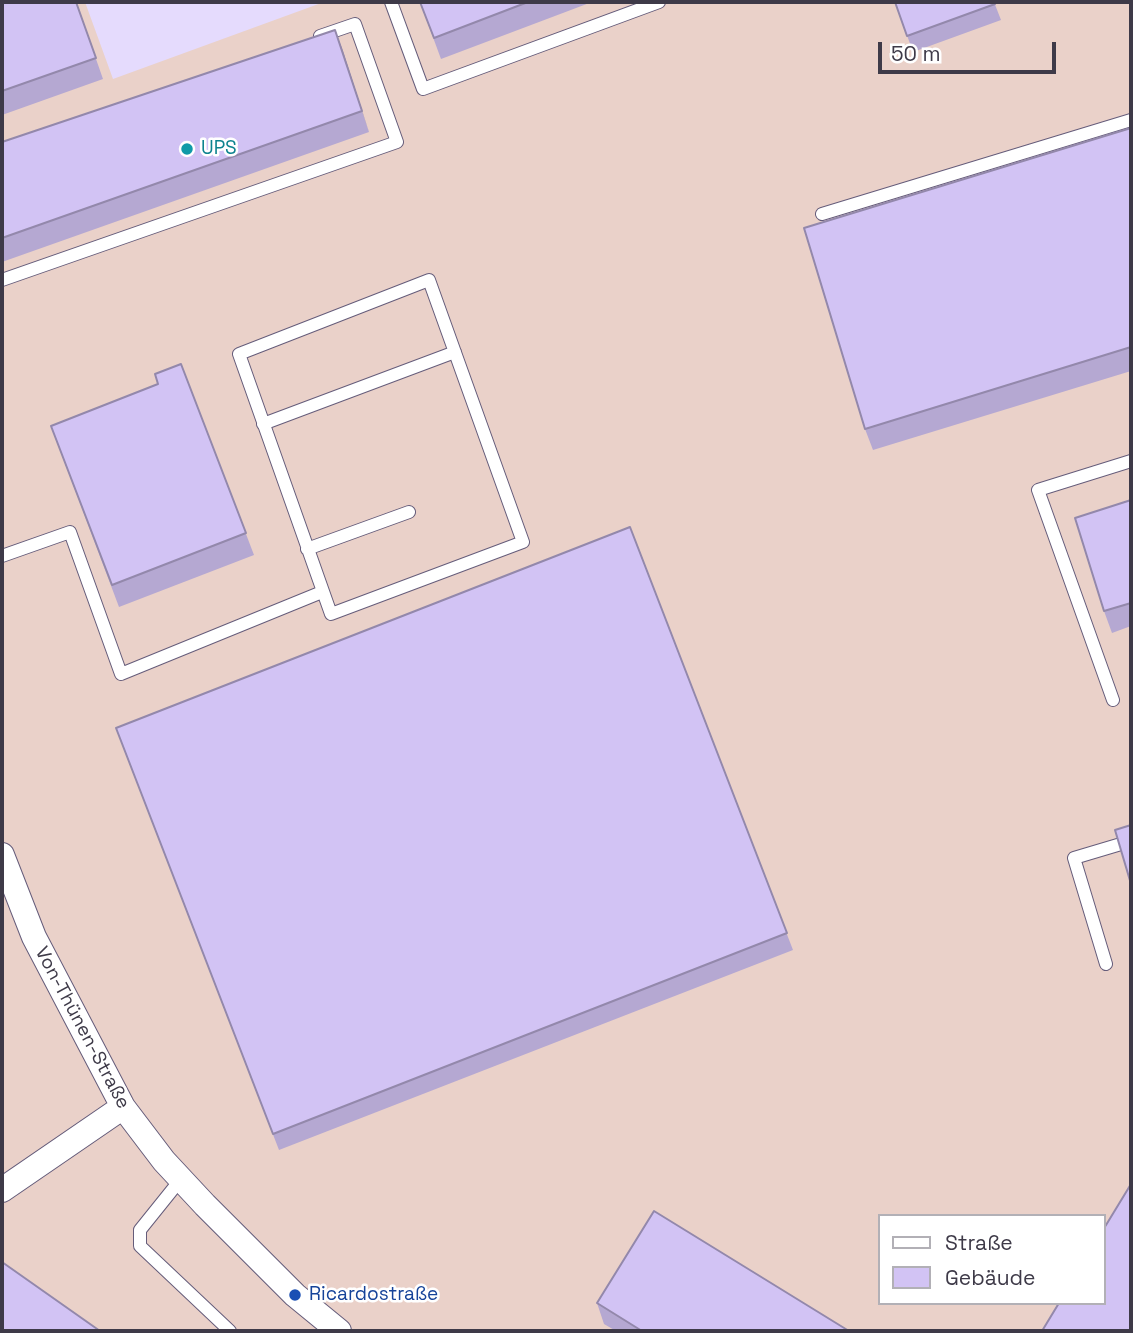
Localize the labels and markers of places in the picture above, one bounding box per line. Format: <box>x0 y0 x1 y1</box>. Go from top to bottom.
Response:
place label: UPS <box>201 138 237 160</box>
marker: UPS <box>179 141 195 157</box>
place label: Ricardostraße <box>309 1284 438 1306</box>
marker: Ricardostraße <box>287 1287 303 1303</box>

